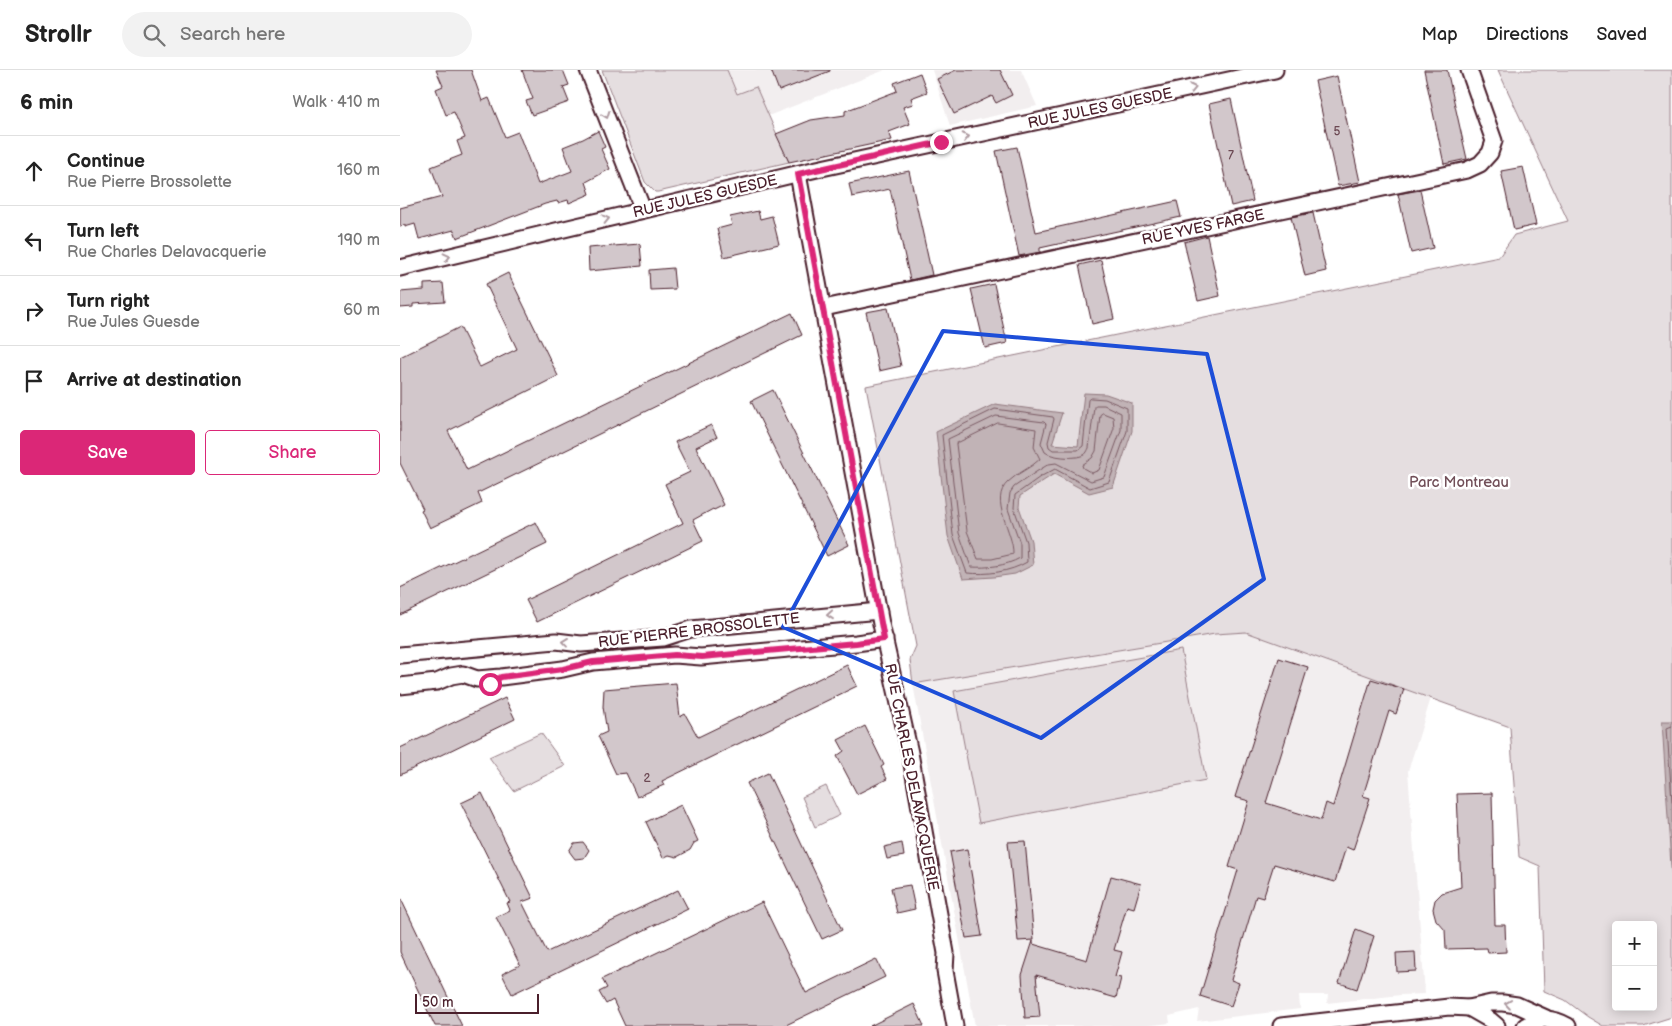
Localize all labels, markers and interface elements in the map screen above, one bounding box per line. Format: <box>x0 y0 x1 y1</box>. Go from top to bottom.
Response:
search box <box>122 12 472 57</box>
text: Strollr <box>25 20 92 49</box>
icon: search <box>140 21 168 49</box>
text: Search here <box>180 23 285 46</box>
text: Map <box>1422 24 1458 45</box>
text: Directions <box>1486 24 1568 45</box>
text: Saved <box>1596 24 1647 45</box>
one-way arrow <box>1188 83 1197 94</box>
street label: RUE JULES GUESDE <box>1026 84 1174 133</box>
text: 6 min <box>20 90 73 115</box>
text: Walk · 410 m <box>293 93 380 112</box>
one-way arrow <box>600 111 610 119</box>
house number: 5 <box>1334 124 1341 139</box>
route end <box>930 131 953 154</box>
one-way arrow <box>961 132 970 143</box>
house number: 7 <box>1228 148 1234 163</box>
text: Continue <box>67 150 145 173</box>
icon: ahead <box>20 157 48 185</box>
text: 160 m <box>337 161 380 180</box>
street label: RUE JULES GUESDE <box>631 171 779 222</box>
text: Rue Pierre Brossolette <box>67 173 232 192</box>
street label: RUE YVES FARGE <box>1140 205 1266 250</box>
one-way arrow <box>601 214 610 225</box>
text: Turn left <box>67 220 139 243</box>
icon: left <box>20 227 48 255</box>
text: 190 m <box>338 231 380 250</box>
text: Rue Charles Delavacquerie <box>67 243 267 262</box>
one-way arrow <box>443 252 452 263</box>
text: Turn right <box>67 290 150 313</box>
icon: right <box>20 297 48 325</box>
text: 60 m <box>343 301 380 320</box>
text: Rue Jules Guesde <box>67 313 200 332</box>
icon: arrive <box>20 367 48 395</box>
text: Arrive at destination <box>67 369 242 392</box>
button: Save <box>20 430 195 475</box>
button: Share <box>205 430 380 475</box>
park label: Parc Montreau <box>1409 473 1509 492</box>
street label: RUE PIERRE BROSSOLETTE <box>597 609 801 652</box>
one-way arrow <box>826 609 834 620</box>
one-way arrow <box>561 637 569 648</box>
street label: RUE CHARLES DELAVACQUERIE <box>880 662 943 892</box>
route start <box>479 673 502 696</box>
house number: 2 <box>643 771 651 786</box>
map controls <box>1612 921 1657 1011</box>
button: + <box>1612 921 1657 966</box>
button: − <box>1612 966 1657 1011</box>
scale bar <box>415 991 539 1014</box>
text: 50 m <box>422 994 454 1011</box>
one-way arrow <box>1504 999 1512 1010</box>

